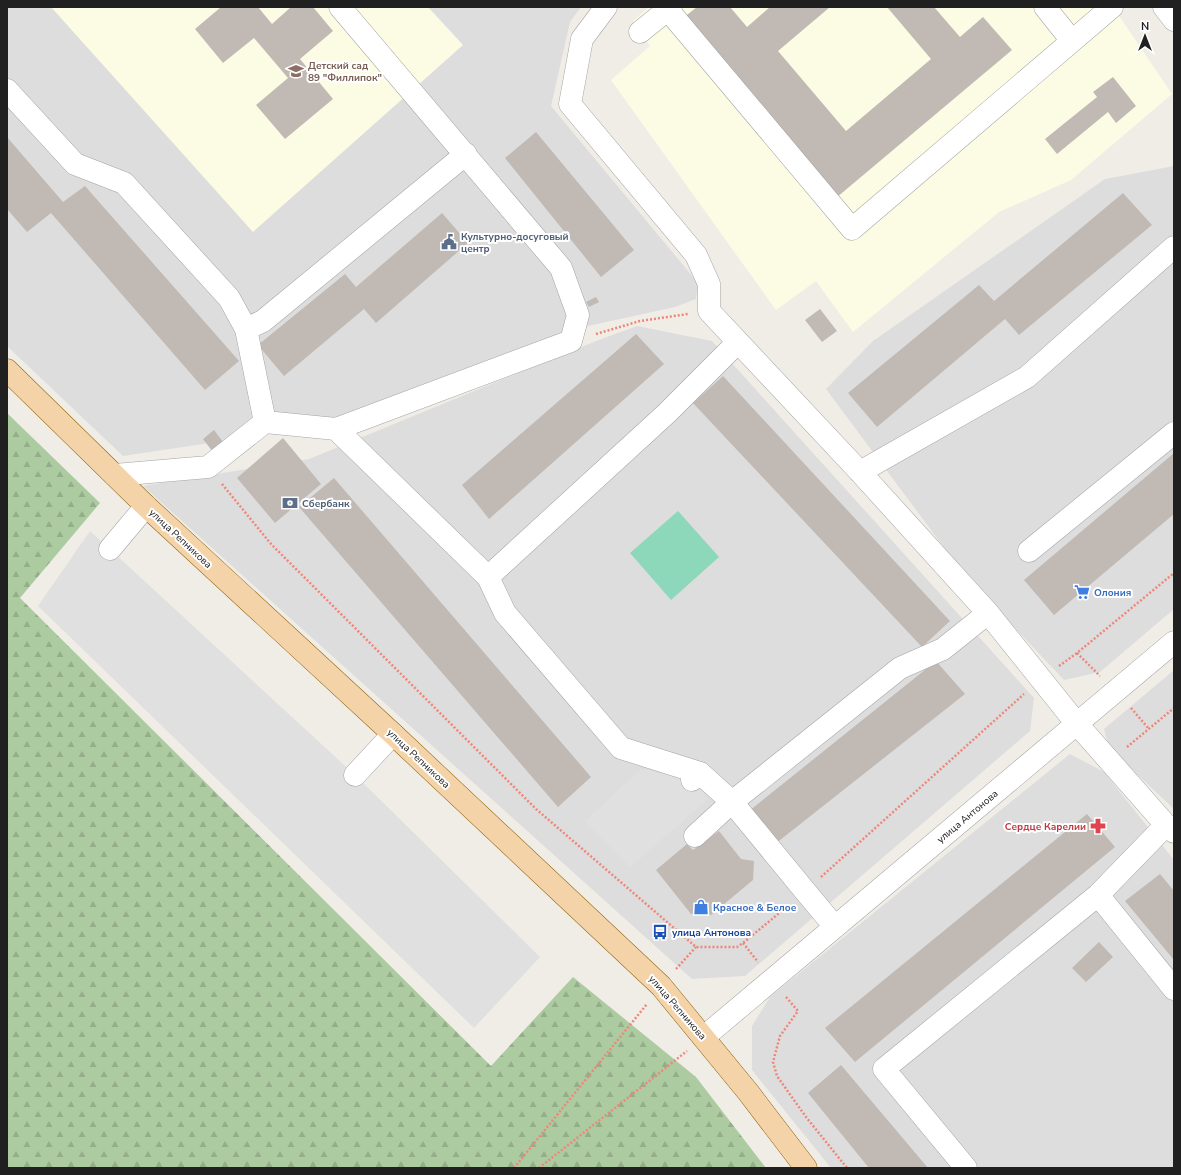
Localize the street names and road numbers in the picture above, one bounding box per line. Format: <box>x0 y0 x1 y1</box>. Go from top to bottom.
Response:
street label: улица Репникова <box>146 506 215 572</box>
street label: улица Репникова <box>384 726 453 792</box>
street label: улица Антонова <box>934 787 1001 847</box>
street label: улица Репникова <box>645 972 709 1043</box>

